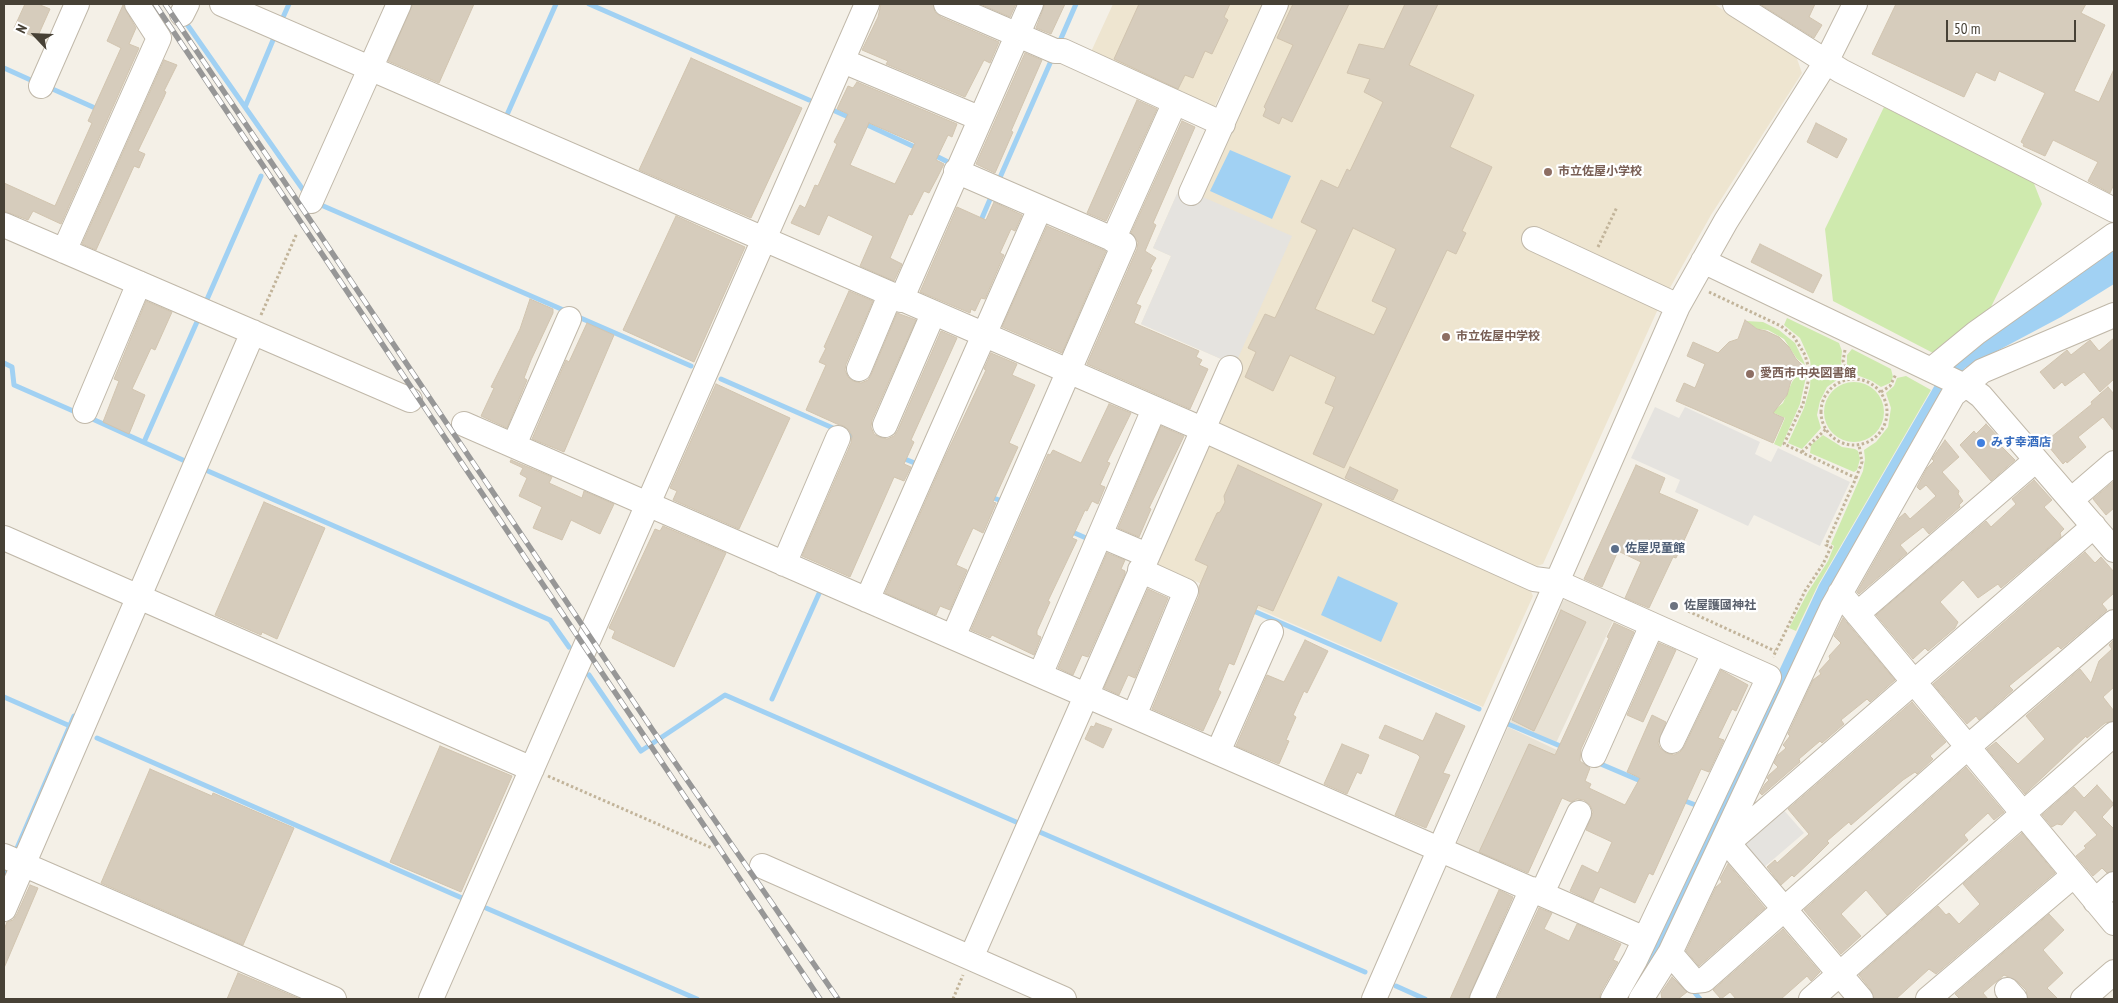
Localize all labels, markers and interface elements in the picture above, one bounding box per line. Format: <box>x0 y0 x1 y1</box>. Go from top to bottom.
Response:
north arrow <box>10 10 60 60</box>
scale bar <box>1948 10 2078 42</box>
text: 50 m <box>1954 19 1980 38</box>
text: N <box>12 21 31 36</box>
place label: 市立佐屋小学校 <box>1558 165 1642 179</box>
marker: 市立佐屋小学校 <box>1542 166 1554 178</box>
place label: 市立佐屋中学校 <box>1456 330 1540 344</box>
marker: 市立佐屋中学校 <box>1440 331 1452 343</box>
place label: 愛西市中央図書館 <box>1760 367 1856 381</box>
marker: 愛西市中央図書館 <box>1744 368 1756 380</box>
place label: みす幸酒店 <box>1991 436 2051 450</box>
marker: みす幸酒店 <box>1975 437 1987 449</box>
place label: 佐屋児童館 <box>1625 542 1685 556</box>
marker: 佐屋児童館 <box>1609 543 1621 555</box>
place label: 佐屋護國神社 <box>1684 599 1756 613</box>
marker: 佐屋護國神社 <box>1668 600 1680 612</box>

